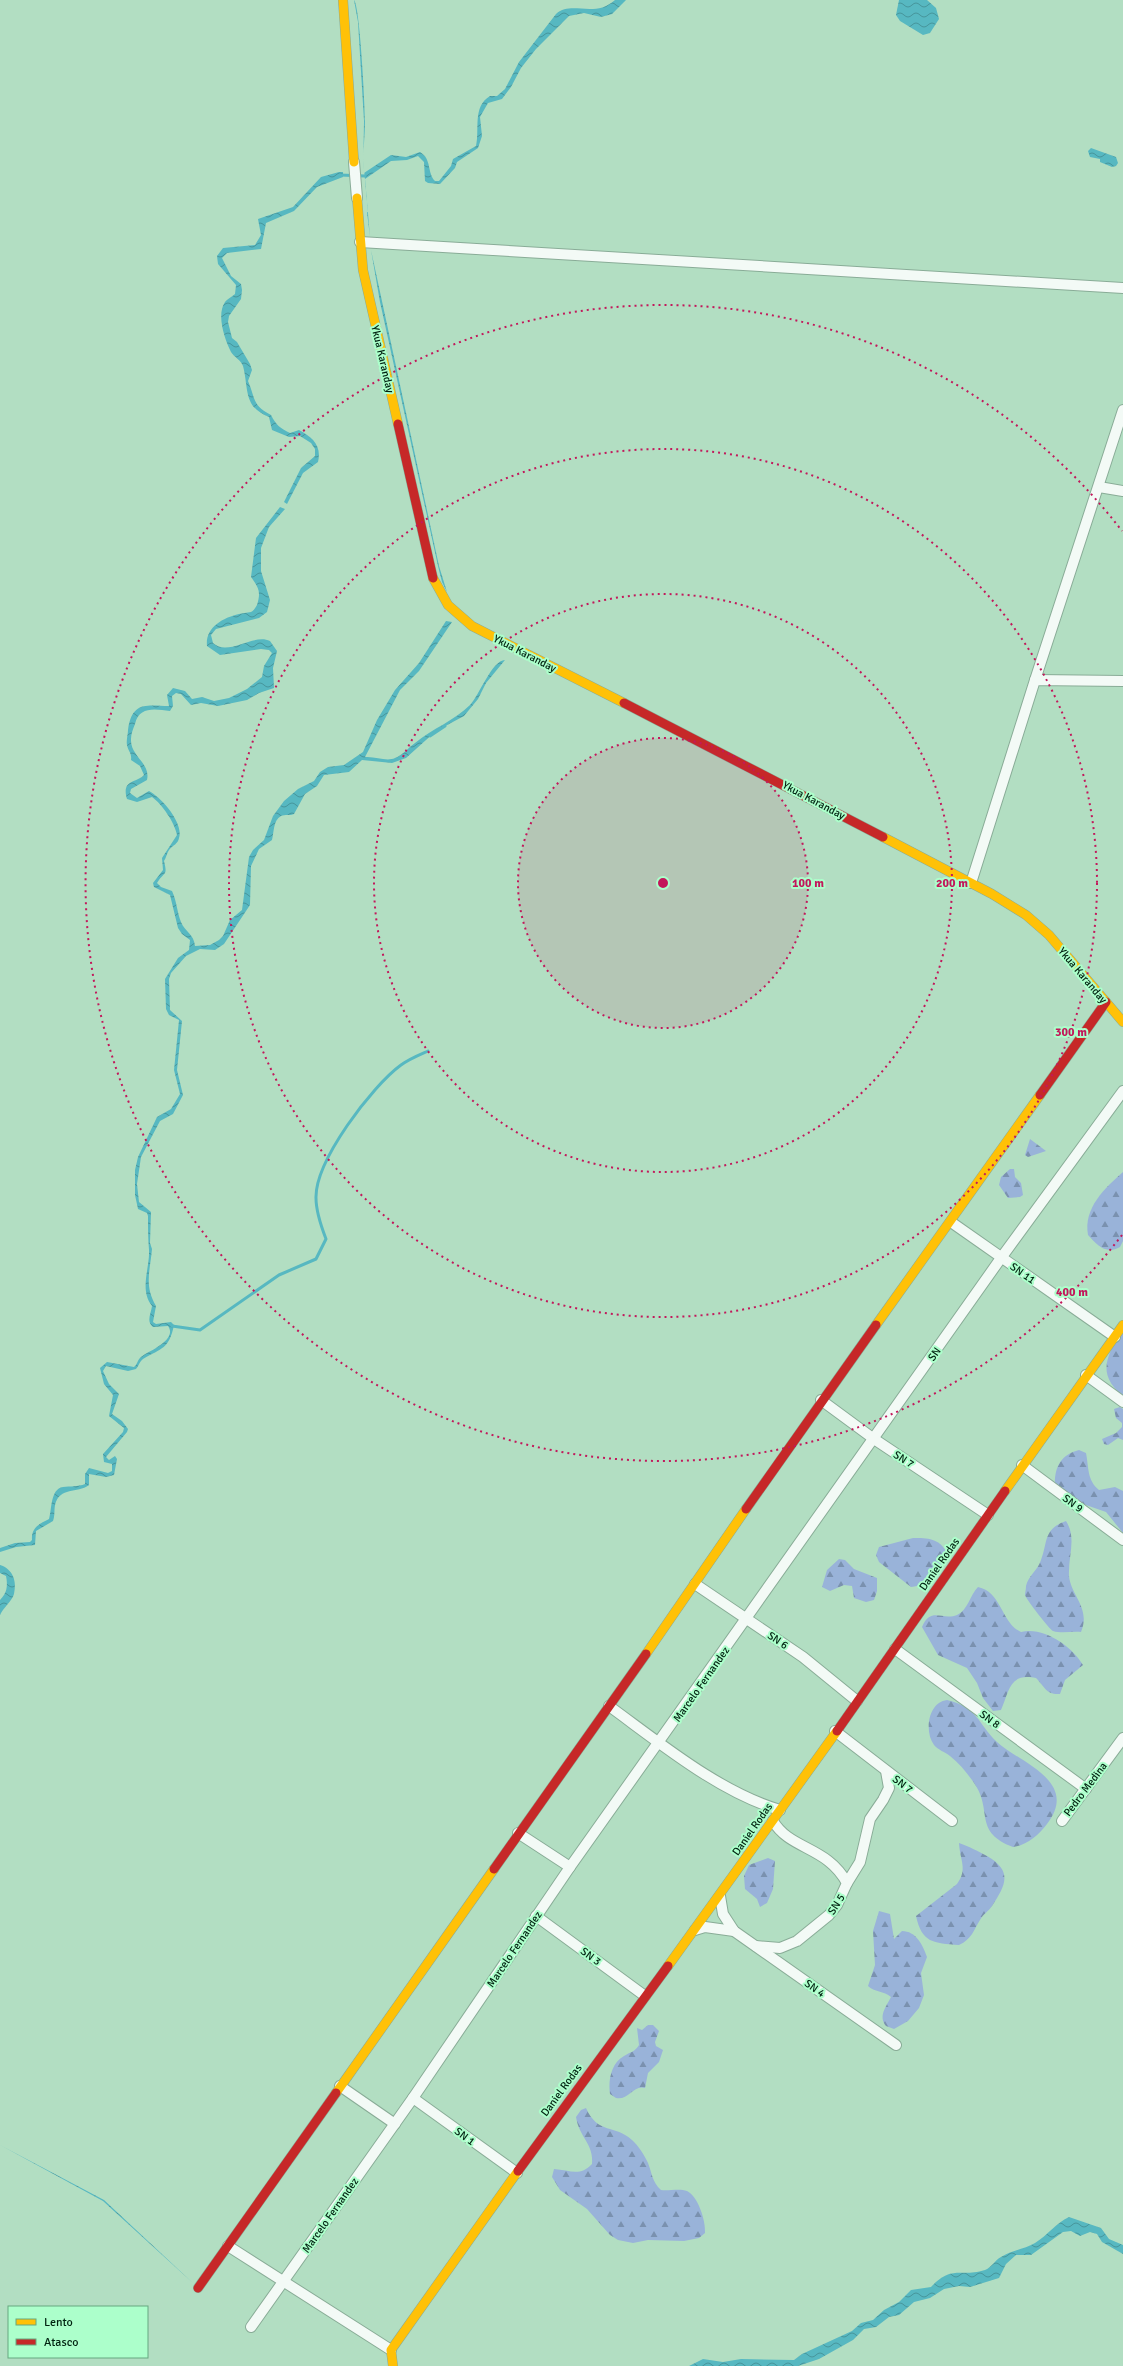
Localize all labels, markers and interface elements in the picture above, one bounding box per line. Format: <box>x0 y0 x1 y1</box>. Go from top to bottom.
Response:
street label: Ykua Karanday <box>368 324 397 395</box>
street label: Ykua Karanday <box>491 632 559 675</box>
street label: Ykua Karanday <box>780 779 848 823</box>
centre of rings <box>656 876 670 890</box>
text: 100 m <box>792 876 824 891</box>
text: 200 m <box>936 876 968 891</box>
street label: Ykua Karanday <box>1055 945 1110 1007</box>
text: 300 m <box>1055 1025 1087 1040</box>
street label: SN 11 <box>1008 1260 1038 1287</box>
text: 400 m <box>1056 1285 1088 1300</box>
street label: SN <box>925 1345 944 1364</box>
street label: SN 7 <box>891 1448 917 1471</box>
street label: SN 9 <box>1060 1492 1085 1515</box>
street label: Daniel Rodas <box>917 1535 962 1593</box>
street label: SN 6 <box>765 1629 790 1652</box>
street label: Marcelo Fernandez <box>671 1644 732 1724</box>
street label: SN 8 <box>977 1708 1002 1731</box>
street label: Pedro Medina <box>1061 1760 1110 1819</box>
street label: SN 7 <box>890 1773 915 1796</box>
street label: Daniel Rodas <box>730 1800 775 1858</box>
street label: SN 5 <box>825 1891 848 1917</box>
street label: Marcelo Fernandez <box>484 1909 545 1990</box>
street label: SN 3 <box>578 1945 603 1968</box>
street label: SN 4 <box>802 1977 827 2000</box>
street label: Daniel Rodas <box>538 2062 585 2119</box>
street label: SN 1 <box>452 2125 477 2148</box>
street label: Marcelo Fernandez <box>300 2175 361 2255</box>
legend <box>8 2306 148 2358</box>
text: Lento <box>44 2315 73 2330</box>
text: Atasco <box>44 2335 79 2350</box>

